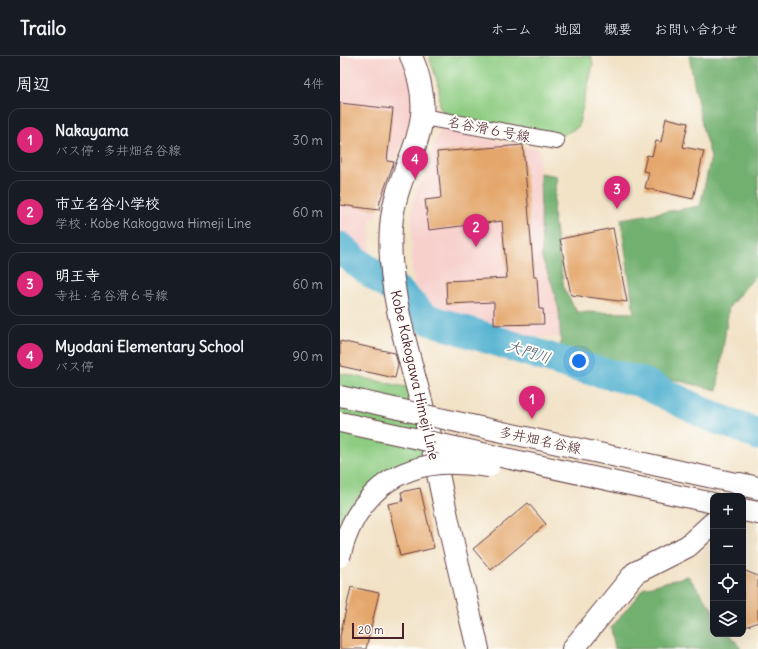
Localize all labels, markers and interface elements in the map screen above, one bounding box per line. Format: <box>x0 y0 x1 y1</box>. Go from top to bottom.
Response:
text: Trailo <box>20 16 66 40</box>
text: ホーム <box>491 20 532 38</box>
text: 地図 <box>554 20 582 38</box>
text: 概要 <box>604 20 632 38</box>
text: お問い合わせ <box>654 20 738 38</box>
text: 周辺 <box>16 73 50 95</box>
text: 4件 <box>303 75 324 92</box>
street label: 名谷滑６号線 <box>446 112 532 146</box>
text: Nakayama <box>55 121 129 140</box>
text: 1 <box>27 132 33 149</box>
text: 30 m <box>293 132 323 149</box>
text: バス停 · 多井畑名谷線 <box>55 142 181 159</box>
pin: 4 <box>402 146 428 179</box>
pin: 3 <box>604 176 630 209</box>
text: 市立名谷小学校 <box>55 194 160 213</box>
text: 2 <box>26 204 34 221</box>
text: 60 m <box>292 204 323 221</box>
pin: 2 <box>463 214 489 247</box>
text: 学校 · Kobe Kakogawa Himeji Line <box>55 215 251 232</box>
text: 明王寺 <box>55 266 100 285</box>
text: 3 <box>26 276 34 293</box>
text: 60 m <box>292 276 323 293</box>
text: 寺社 · 名谷滑６号線 <box>55 287 168 304</box>
street label: Kobe Kakogawa Himeji Line <box>387 288 443 462</box>
water label: 大門川 <box>505 336 553 368</box>
text: Myodani Elementary School <box>55 337 244 356</box>
text: 4 <box>26 348 34 365</box>
text: 90 m <box>292 348 323 365</box>
your location <box>569 351 589 371</box>
text: バス停 <box>55 358 94 375</box>
pin: 1 <box>519 386 545 419</box>
street label: 多井畑名谷線 <box>497 422 583 458</box>
map controls <box>710 493 746 637</box>
button: + <box>710 493 746 529</box>
button: − <box>710 529 746 565</box>
button: locate <box>710 565 746 601</box>
button: layers <box>710 601 746 637</box>
scale bar <box>352 621 404 640</box>
text: 20 m <box>358 623 384 637</box>

